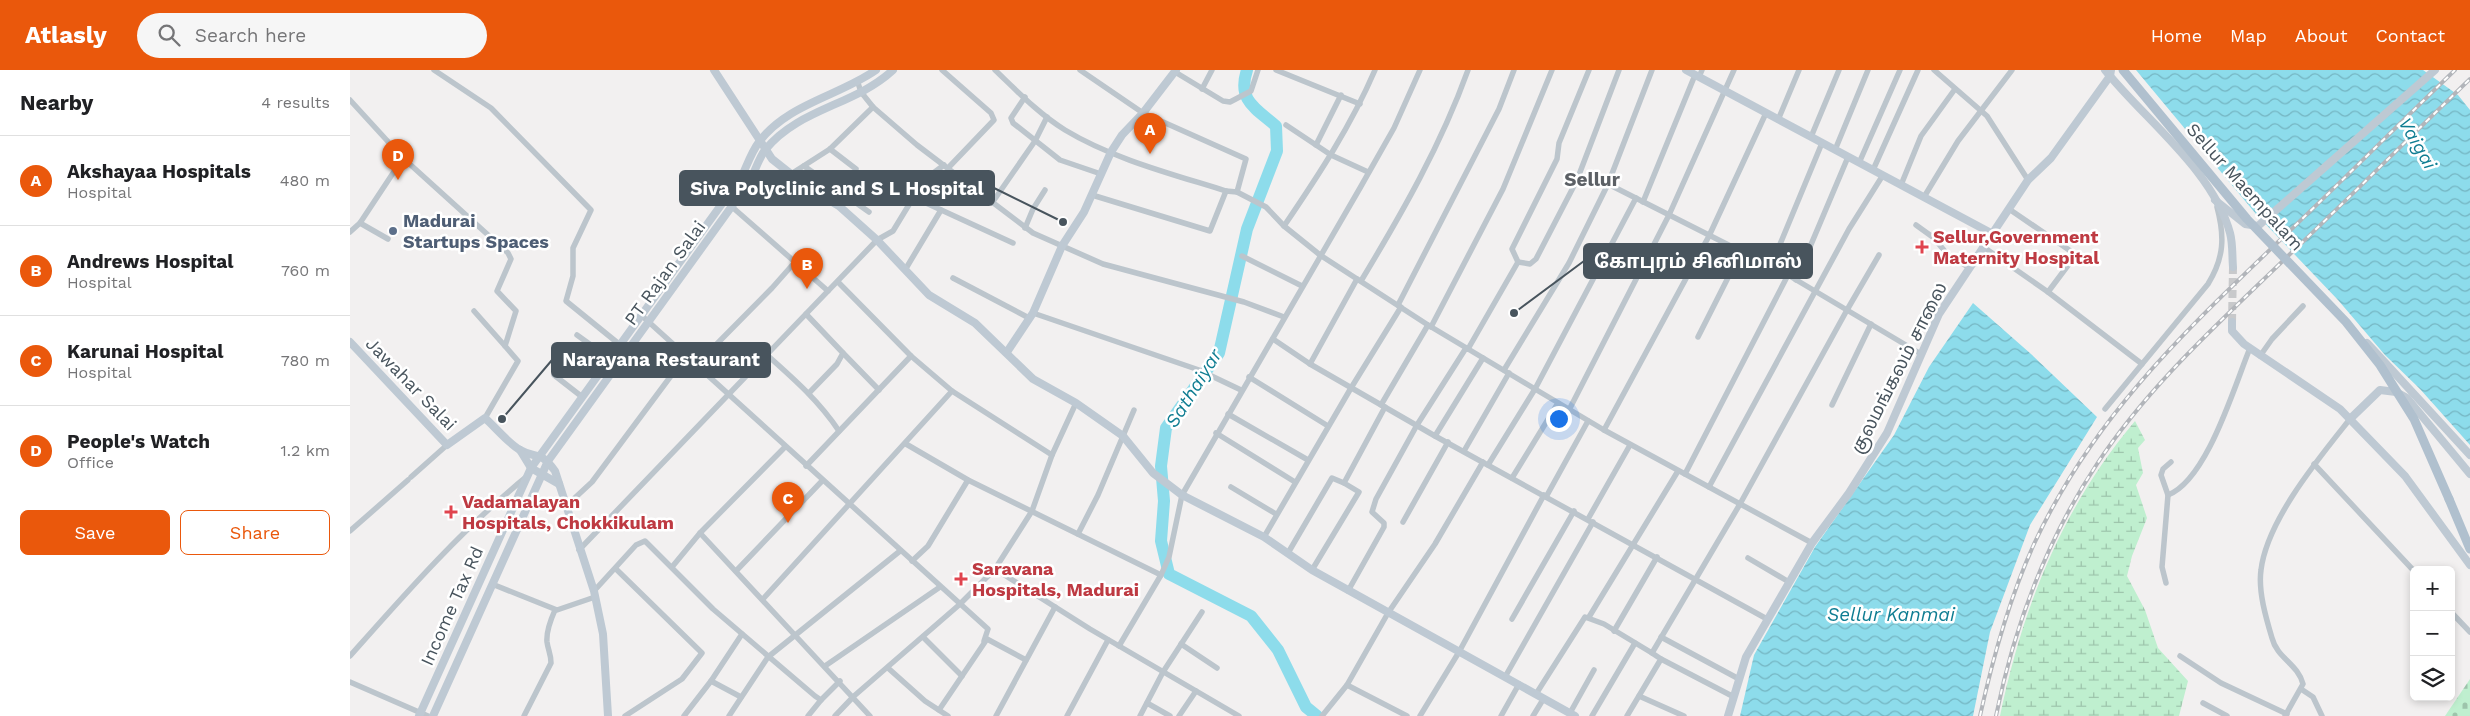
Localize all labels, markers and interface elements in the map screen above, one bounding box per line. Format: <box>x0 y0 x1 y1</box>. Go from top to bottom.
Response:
search box <box>137 13 487 58</box>
text: Atlasly <box>25 21 107 49</box>
icon: search <box>155 21 183 49</box>
text: Search here <box>195 24 306 47</box>
text: Home <box>2151 25 2202 46</box>
text: Map <box>2230 25 2267 46</box>
text: About <box>2295 25 2347 46</box>
text: Contact <box>2375 25 2445 46</box>
text: Nearby <box>20 90 93 115</box>
text: 4 results <box>261 93 330 112</box>
pin: A <box>1134 113 1166 154</box>
water label: Vaigai <box>2394 113 2442 174</box>
street label: Sellur Maempalam <box>2183 119 2308 255</box>
pin: D <box>382 139 414 180</box>
text: Akshayaa Hospitals <box>67 160 251 183</box>
district label: Sellur <box>1564 168 1621 191</box>
text: A <box>31 171 41 190</box>
text: 480 m <box>280 171 330 190</box>
callout: Siva Polyclinic and S L Hospital <box>680 171 994 205</box>
text: Siva Polyclinic and S L Hospital <box>690 177 985 200</box>
text: Hospital <box>67 183 132 202</box>
place label: Madurai Startups Spaces <box>403 210 549 252</box>
street label: PT Rajan Salai <box>620 216 710 329</box>
marker: Madurai Startups Spaces <box>387 225 399 237</box>
place label: Sellur,Government Maternity Hospital <box>1933 226 2099 268</box>
marker: Sellur,Government Maternity Hospital <box>1915 240 1929 254</box>
callout: கோபுரம் சினிமாஸ் <box>1584 244 1812 278</box>
pin: B <box>791 248 823 289</box>
text: Andrews Hospital <box>67 250 234 273</box>
text: கோபுரம் சினிமாஸ் <box>1594 250 1802 274</box>
text: B <box>31 261 41 280</box>
text: 760 m <box>281 261 330 280</box>
text: Hospital <box>67 273 132 292</box>
street label: குலமங்கலம் சாலை <box>1846 279 1953 458</box>
street label: Jawahar Salai <box>362 333 461 435</box>
text: Karunai Hospital <box>67 340 223 363</box>
callout: Narayana Restaurant <box>552 343 770 377</box>
water label: Sathaiyar <box>1160 344 1227 432</box>
text: Narayana Restaurant <box>562 348 760 371</box>
text: C <box>31 351 41 370</box>
text: 780 m <box>281 351 330 370</box>
text: Hospital <box>67 363 132 382</box>
your location <box>1546 406 1572 432</box>
text: People's Watch <box>67 430 210 453</box>
text: D <box>30 441 42 460</box>
text: 1.2 km <box>280 441 330 460</box>
text: Office <box>67 453 114 472</box>
pin: C <box>772 482 804 523</box>
place label: Vadamalayan Hospitals, Chokkikulam <box>462 491 674 533</box>
marker: Vadamalayan Hospitals, Chokkikulam <box>444 505 458 519</box>
button: Save <box>20 510 170 555</box>
button: Share <box>180 510 330 555</box>
street label: Income Tax Rd <box>416 543 487 669</box>
place label: Saravana Hospitals, Madurai <box>972 558 1139 600</box>
map controls <box>2410 566 2455 701</box>
button: + <box>2410 566 2455 611</box>
marker: Saravana Hospitals, Madurai <box>954 572 968 586</box>
water label: Sellur Kanmai <box>1827 603 1956 626</box>
button: − <box>2410 611 2455 656</box>
button: layers <box>2410 656 2455 701</box>

